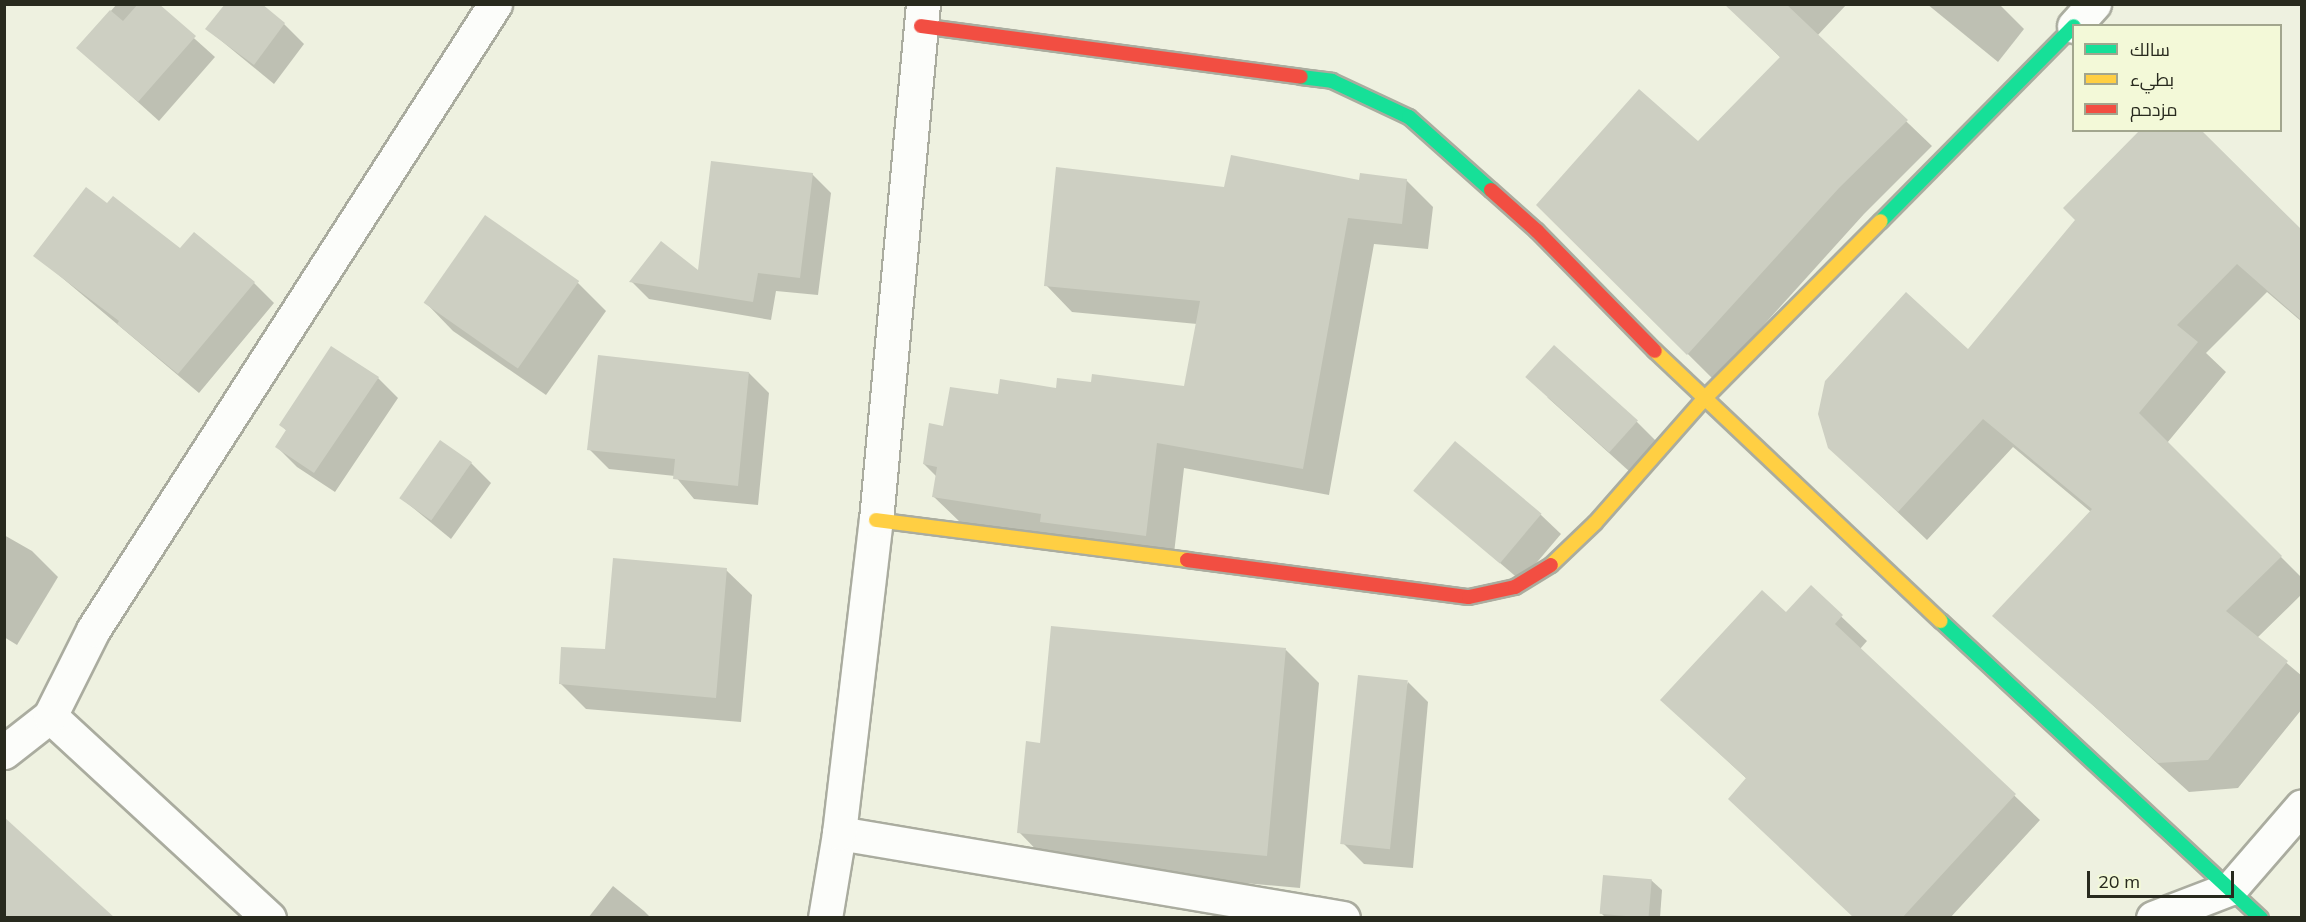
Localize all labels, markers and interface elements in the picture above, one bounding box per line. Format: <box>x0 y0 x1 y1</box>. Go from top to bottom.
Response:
legend <box>2072 24 2282 132</box>
text: سالك <box>2130 38 2170 61</box>
text: بطيء <box>2130 68 2174 91</box>
text: مزدحم <box>2130 98 2178 121</box>
scale bar <box>2090 859 2237 897</box>
text: 20 m <box>2098 870 2140 893</box>

